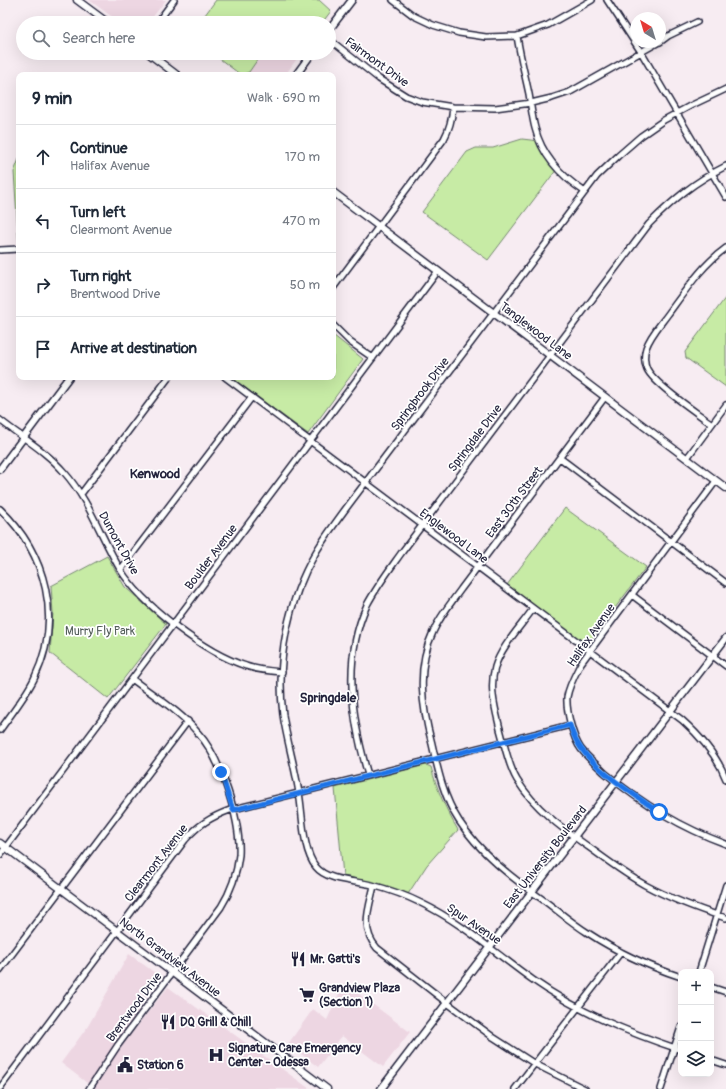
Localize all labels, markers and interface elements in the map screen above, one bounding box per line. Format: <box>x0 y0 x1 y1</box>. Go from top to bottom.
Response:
north arrow <box>630 12 666 48</box>
search box <box>16 16 336 60</box>
icon: search <box>30 27 52 49</box>
text: Search here <box>62 29 135 48</box>
street label: Fairmont Drive <box>342 34 412 91</box>
text: 9 min <box>32 88 72 109</box>
text: Walk · 690 m <box>247 90 320 106</box>
text: Continue <box>70 139 128 158</box>
icon: ahead <box>32 146 54 168</box>
text: 170 m <box>285 149 320 165</box>
text: Halifax Avenue <box>70 158 150 174</box>
text: Turn left <box>70 203 126 222</box>
icon: left <box>32 210 54 232</box>
text: 470 m <box>282 213 320 229</box>
text: Clearmont Avenue <box>70 222 172 238</box>
text: Turn right <box>70 267 131 286</box>
icon: right <box>32 274 54 296</box>
text: 50 m <box>290 277 320 293</box>
text: Brentwood Drive <box>70 286 160 302</box>
street label: Tanglewood Lane <box>496 299 575 364</box>
icon: arrive <box>32 338 54 360</box>
text: Arrive at destination <box>70 339 197 358</box>
street label: Springbrook Drive <box>388 355 453 434</box>
street label: Springdale Drive <box>445 402 506 475</box>
street label: East 30th Street <box>483 464 546 541</box>
district label: Kenwood <box>130 466 180 482</box>
street label: Englewood Lane <box>416 506 491 567</box>
street label: Dumont Drive <box>95 509 142 577</box>
street label: Boulder Avenue <box>182 522 241 593</box>
street label: Halifax Avenue <box>564 601 619 670</box>
park label: Murry Fly Park <box>65 624 135 639</box>
district label: Springdale <box>300 690 357 706</box>
route end <box>212 763 230 781</box>
street label: East University Boulevard <box>501 803 590 912</box>
route start <box>650 803 668 821</box>
street label: Clearmont Avenue <box>122 822 191 905</box>
street label: Spur Avenue <box>444 901 504 948</box>
street label: North Grandview Avenue <box>116 914 223 1000</box>
restaurant icon: Mr. Gatti's <box>289 950 307 968</box>
place label: Mr. Gatti's <box>310 952 361 967</box>
map controls <box>678 969 714 1077</box>
button: + <box>678 969 714 1005</box>
street label: Brentwood Drive <box>103 970 165 1045</box>
place label: Grandview Plaza (Section 1) <box>319 981 401 1010</box>
supermarket icon: Grandview Plaza (Section 1) <box>298 986 316 1004</box>
button: − <box>678 1005 714 1041</box>
restaurant icon: DQ Grill & Chill <box>159 1013 177 1031</box>
place label: DQ Grill & Chill <box>180 1015 251 1030</box>
place label: Signature Care Emergency Center - Odessa <box>228 1041 362 1070</box>
button: layers <box>678 1041 714 1077</box>
hospital icon: Signature Care Emergency Center - Odessa <box>207 1046 225 1064</box>
public building icon: Station 6 <box>116 1056 134 1074</box>
place label: Station 6 <box>137 1058 184 1073</box>

